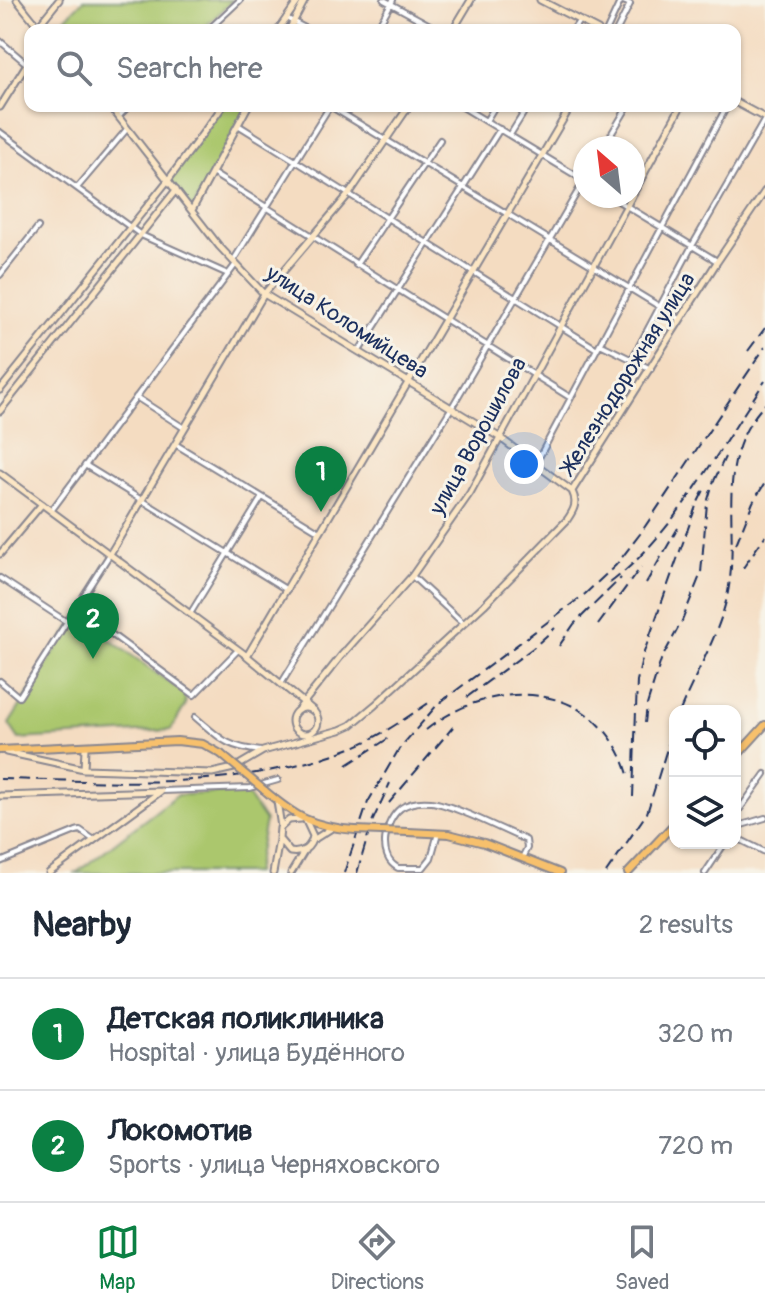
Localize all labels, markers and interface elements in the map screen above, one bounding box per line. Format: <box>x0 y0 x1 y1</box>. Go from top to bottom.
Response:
search box <box>24 24 741 112</box>
icon: search <box>52 46 96 90</box>
text: Search here <box>116 50 263 87</box>
north arrow <box>573 136 645 208</box>
street label: улица Коломийцева <box>260 259 433 385</box>
street label: Железнодорожная улица <box>553 267 701 481</box>
street label: улица Ворошилова <box>423 352 533 521</box>
your location <box>504 444 544 484</box>
pin: 1 <box>295 446 347 512</box>
pin: 2 <box>67 593 119 659</box>
map controls <box>669 705 741 849</box>
button: locate <box>669 705 741 777</box>
button: layers <box>669 777 741 849</box>
text: Nearby <box>32 904 131 947</box>
text: 2 results <box>639 909 733 941</box>
text: Детская поликлиника <box>108 1000 384 1037</box>
text: 1 <box>53 1018 63 1050</box>
text: 320 m <box>657 1018 733 1050</box>
text: Hospital · улица Будённого <box>108 1037 405 1069</box>
text: Локомотив <box>108 1112 253 1149</box>
text: 2 <box>51 1130 65 1162</box>
text: 720 m <box>658 1130 733 1162</box>
text: Sports · улица Черняховского <box>108 1149 440 1181</box>
tab: Map <box>96 1220 140 1296</box>
tab: Directions <box>331 1220 424 1296</box>
tab: Saved <box>615 1220 669 1296</box>

